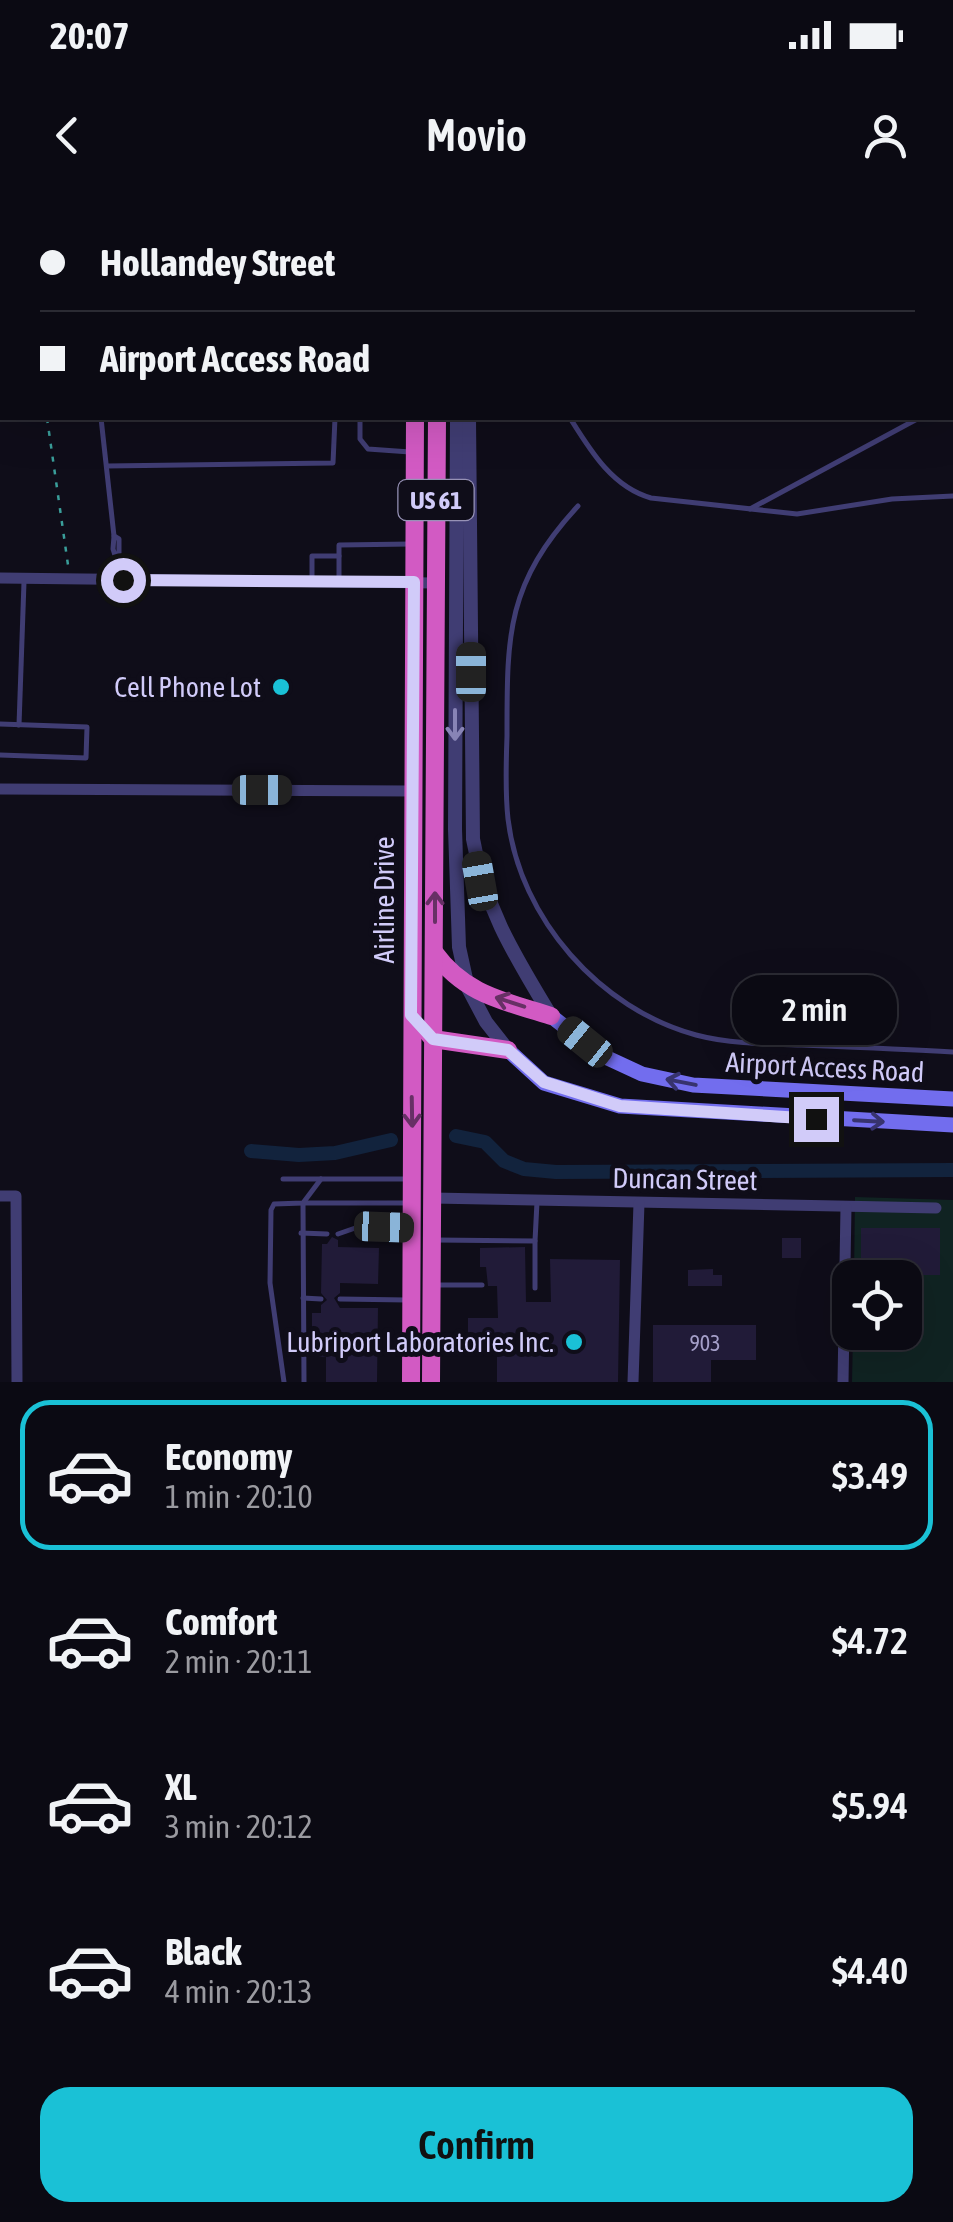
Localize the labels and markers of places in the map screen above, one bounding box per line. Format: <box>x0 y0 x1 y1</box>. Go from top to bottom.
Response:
place label: Cell Phone Lot <box>114 671 261 703</box>
marker: Cell Phone Lot <box>270 676 292 698</box>
place label: Lubriport Laboratories Inc. <box>286 1326 554 1358</box>
marker: Lubriport Laboratories Inc. <box>563 1331 585 1353</box>

